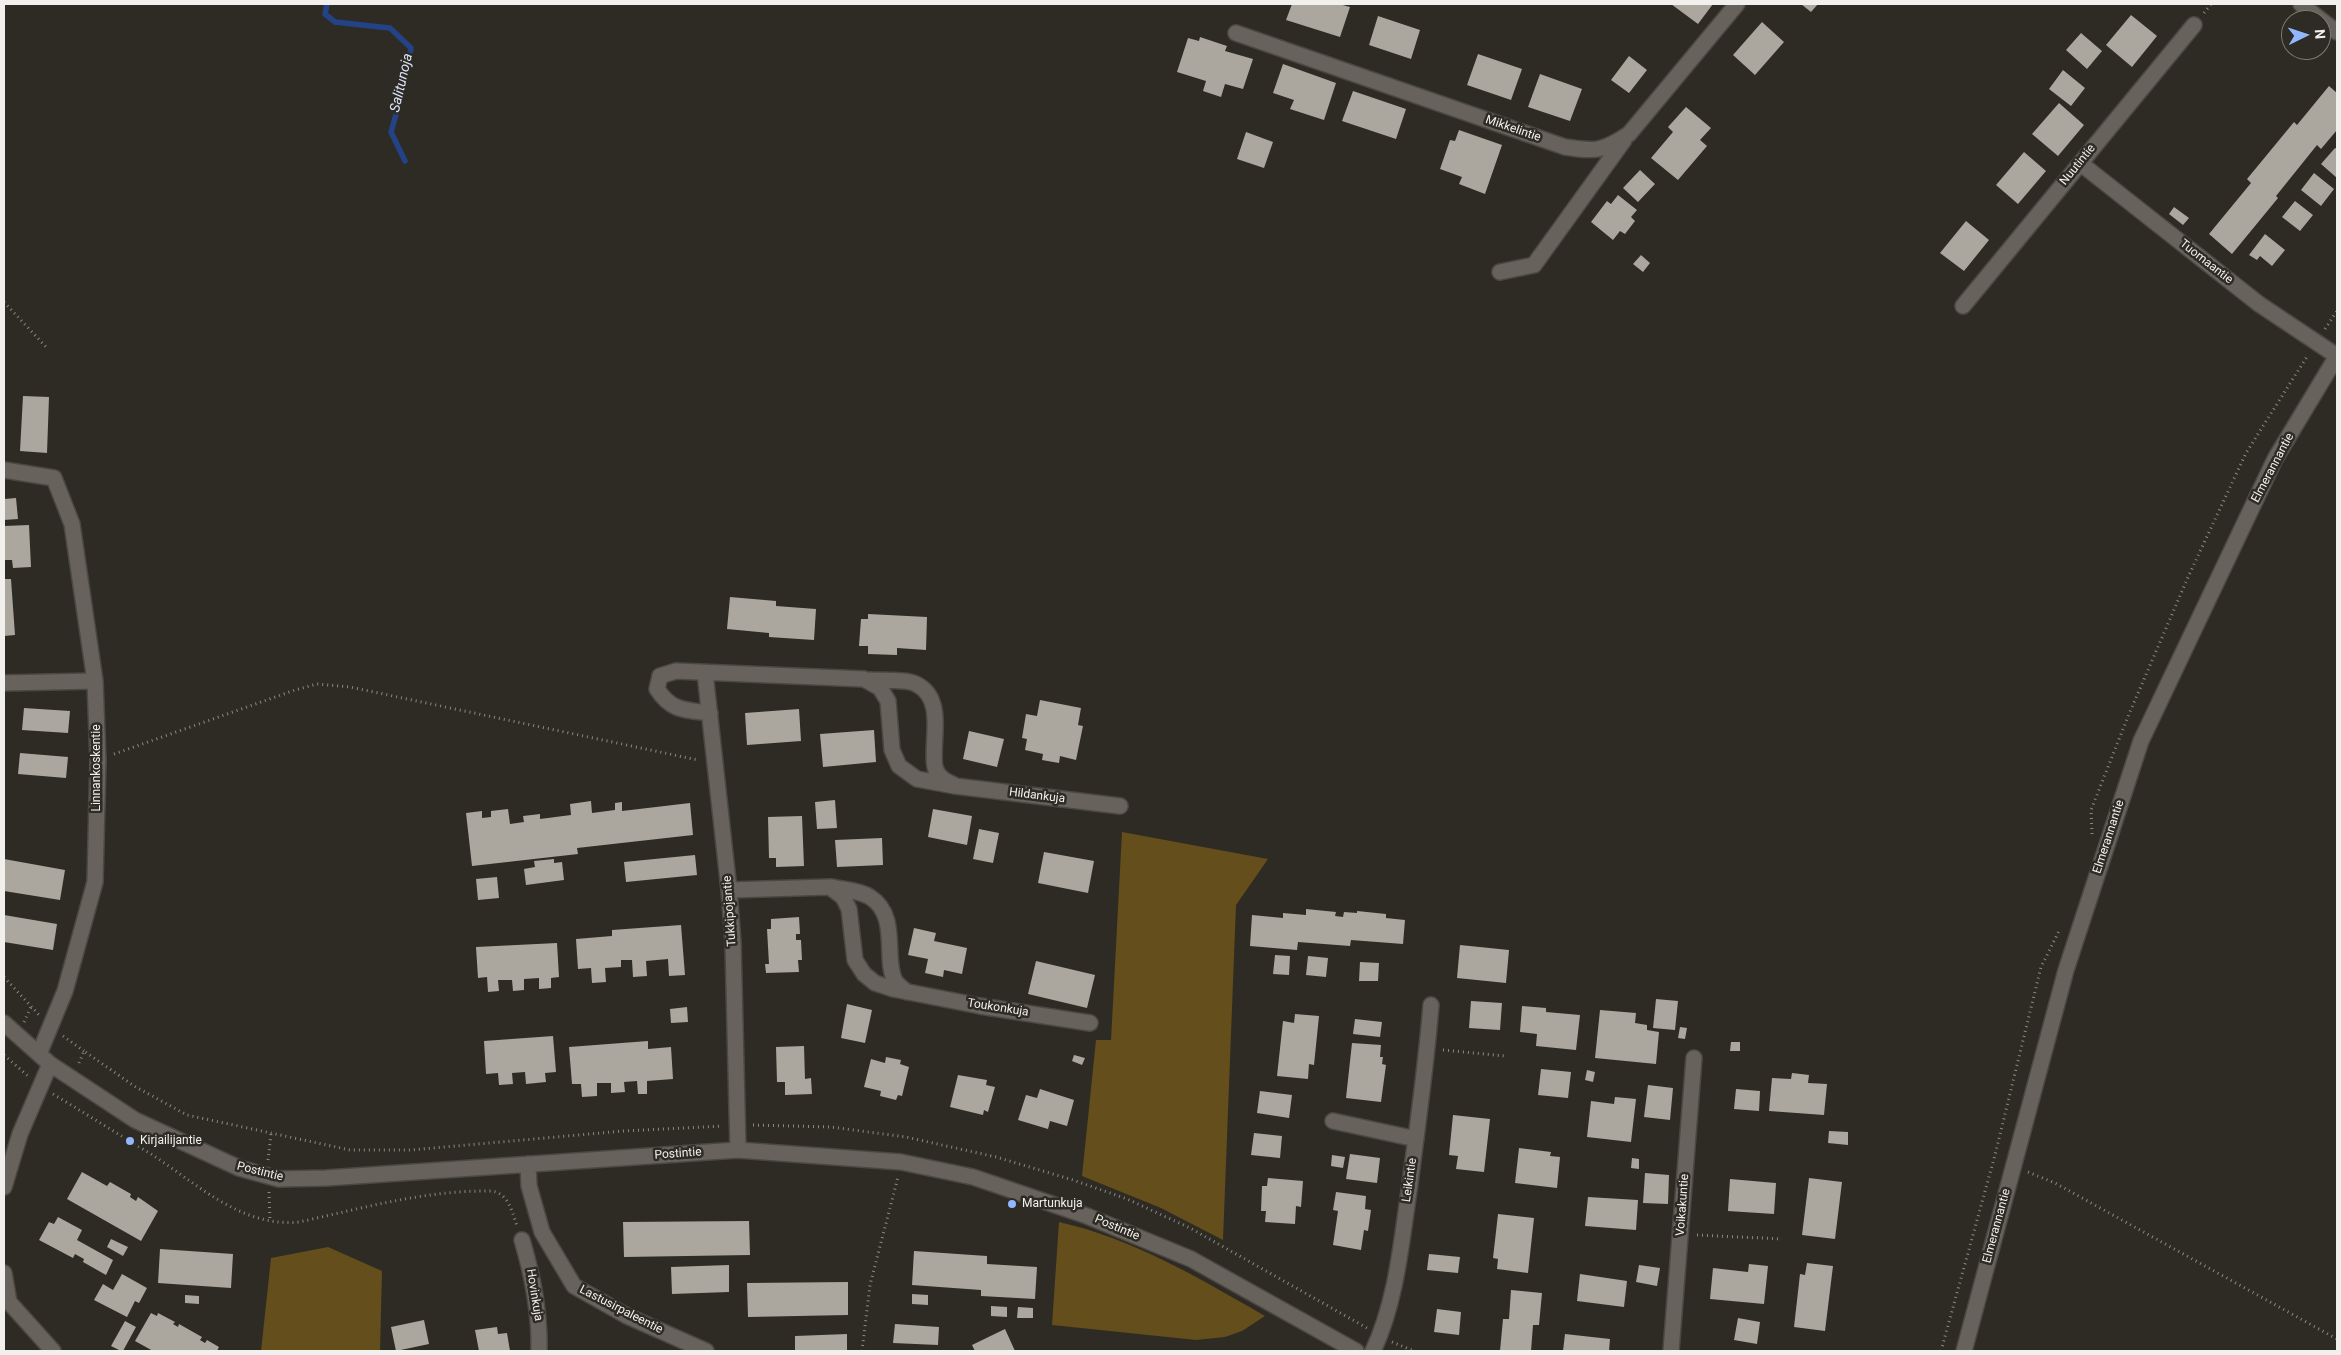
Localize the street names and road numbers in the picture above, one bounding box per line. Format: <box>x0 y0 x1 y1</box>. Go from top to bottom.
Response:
street label: Mikkelintie <box>1483 113 1543 145</box>
street label: Nuutintie <box>2057 142 2099 188</box>
street label: Tuomaantie <box>2177 237 2235 287</box>
street label: Elmerannantie <box>2249 431 2297 505</box>
street label: Linnankoskentie <box>90 724 104 812</box>
street label: Hildankuja <box>1008 785 1066 807</box>
street label: Elmerannantie <box>2090 798 2128 876</box>
street label: Tukkipojantie <box>720 875 740 947</box>
street label: Toukonkuja <box>966 996 1030 1020</box>
street label: Postintie <box>654 1145 702 1163</box>
street label: Leikintie <box>1400 1157 1420 1203</box>
street label: Postintie <box>235 1159 285 1185</box>
street label: Voikakuntie <box>1674 1173 1692 1237</box>
street label: Elmerannantie <box>1980 1187 2014 1265</box>
street label: Postintie <box>1092 1212 1142 1244</box>
street label: Hovinkuja <box>523 1268 545 1322</box>
street label: Lastusirpaleentie <box>577 1283 665 1337</box>

